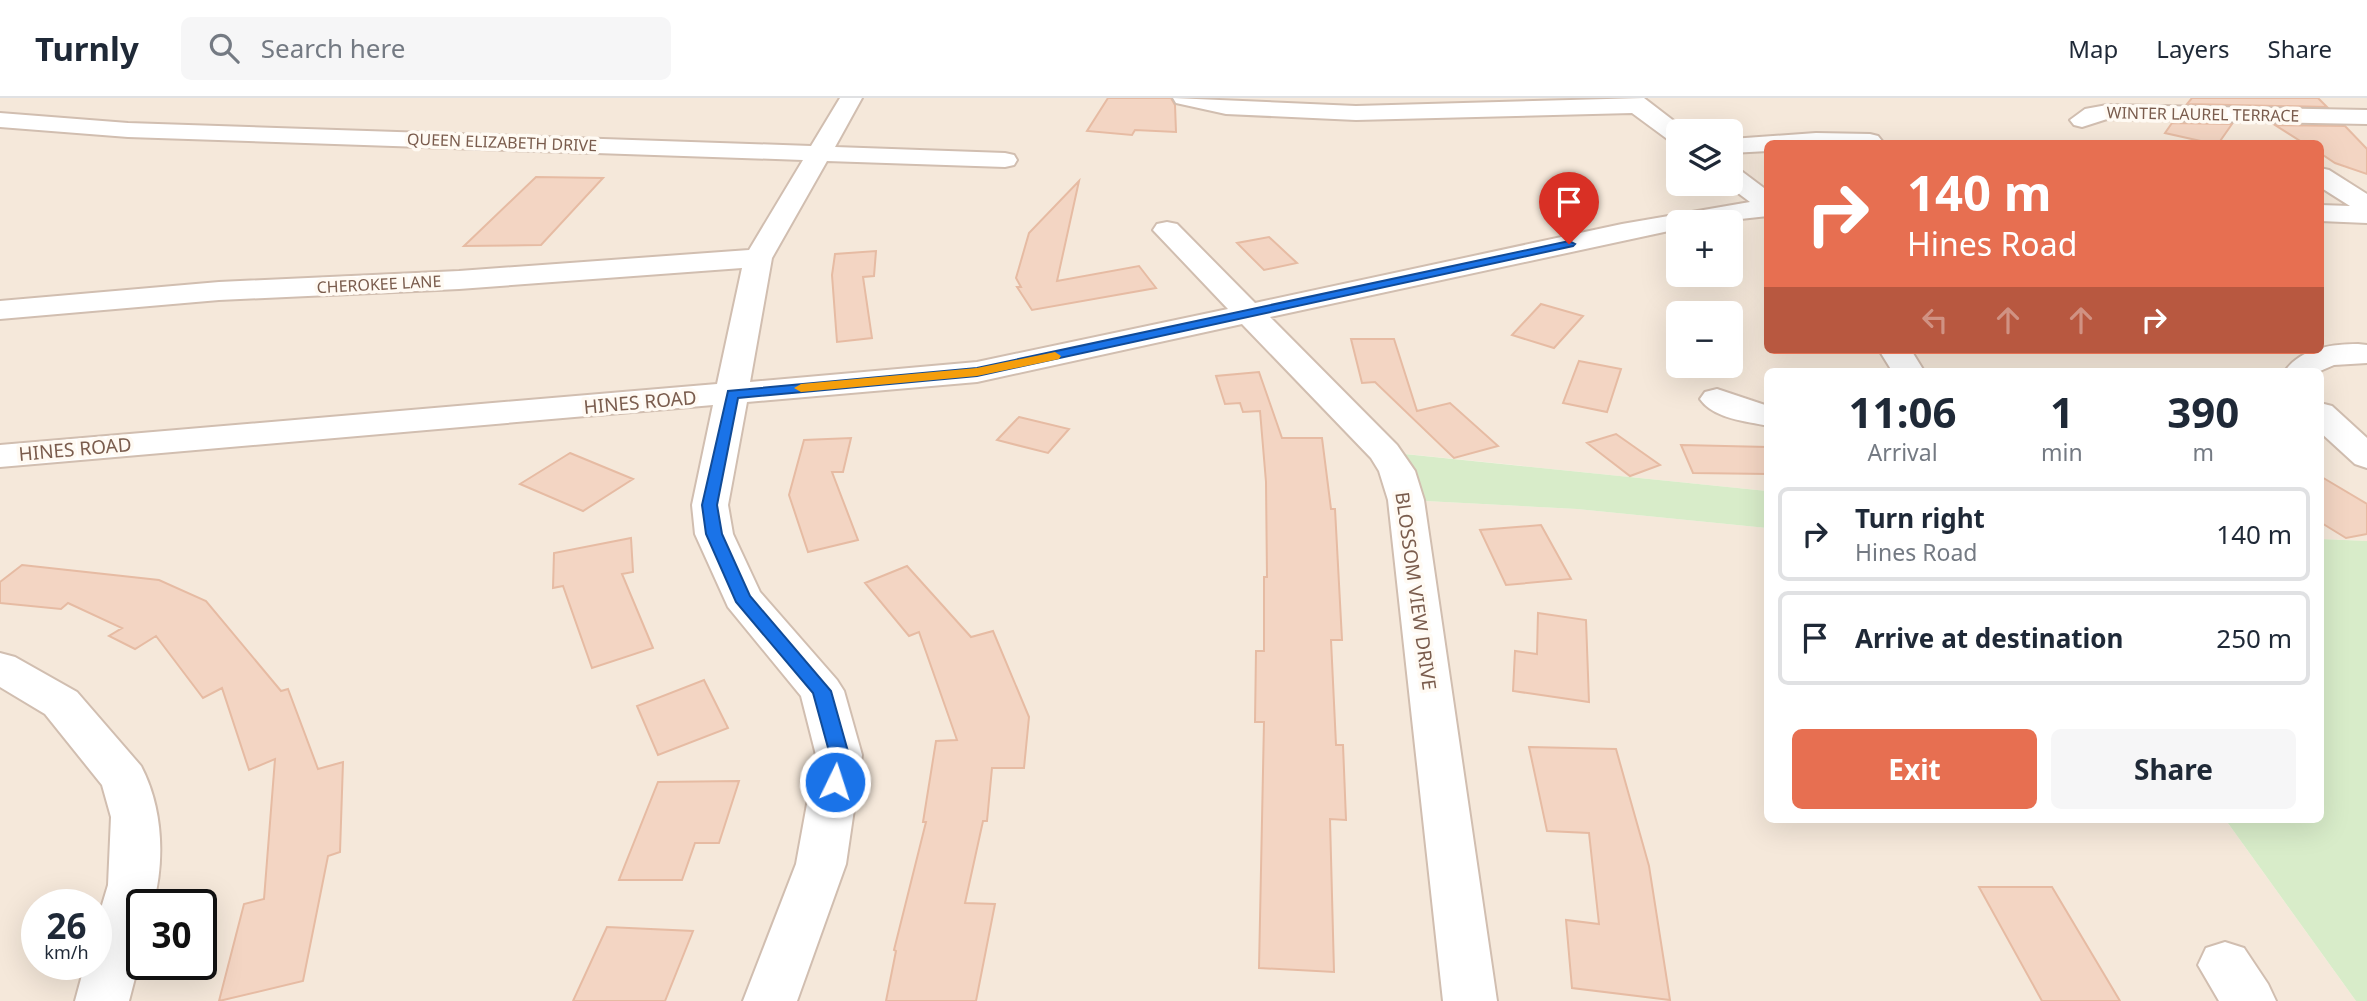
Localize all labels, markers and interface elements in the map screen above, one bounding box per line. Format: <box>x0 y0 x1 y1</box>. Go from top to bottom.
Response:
search box <box>181 17 671 80</box>
text: Turnly <box>35 26 139 71</box>
icon: search <box>205 29 243 67</box>
text: Search here <box>261 30 405 66</box>
text: Map <box>2068 32 2118 65</box>
text: Layers <box>2156 32 2230 65</box>
text: Share <box>2268 32 2332 65</box>
street label: WINTER LAUREL TERRACE <box>2106 101 2300 127</box>
map controls <box>1666 119 1743 378</box>
button: layers <box>1666 119 1743 196</box>
street label: QUEEN ELIZABETH DRIVE <box>407 128 597 156</box>
text: 140 m <box>1907 159 2052 225</box>
icon: right <box>1792 168 1883 259</box>
pin <box>1539 172 1599 244</box>
icon: arrive <box>1550 183 1588 221</box>
button: + <box>1666 210 1743 287</box>
text: Hines Road <box>1907 222 2077 265</box>
street label: CHEROKEE LANE <box>316 270 442 298</box>
button: − <box>1666 301 1743 378</box>
icon: left <box>1916 301 1954 339</box>
icon: ahead <box>1989 301 2027 339</box>
icon: ahead <box>2062 301 2100 339</box>
icon: right <box>2135 301 2173 339</box>
text: 11:06 <box>1849 383 1956 440</box>
text: 1 <box>2050 383 2074 440</box>
text: 390 <box>2167 383 2239 440</box>
street label: HINES ROAD <box>582 384 698 420</box>
street label: HINES ROAD <box>17 431 133 467</box>
text: Arrival <box>1867 436 1938 468</box>
text: min <box>2041 436 2083 468</box>
text: m <box>2193 436 2214 468</box>
street label: BLOSSOM VIEW DRIVE <box>1389 490 1443 692</box>
text: Turn right <box>1855 500 1985 536</box>
icon: right <box>1796 515 1834 553</box>
text: 140 m <box>2216 516 2292 552</box>
text: Hines Road <box>1855 536 1977 568</box>
icon: arrive <box>1796 619 1834 657</box>
text: Arrive at destination <box>1855 620 2124 656</box>
text: 250 m <box>2216 620 2292 656</box>
button: Exit <box>1792 729 2037 809</box>
button: Share <box>2051 729 2296 809</box>
position arrow <box>798 745 872 819</box>
speed limit sign: 30 <box>126 889 217 980</box>
text: 26 <box>46 902 87 949</box>
text: km/h <box>44 940 89 964</box>

